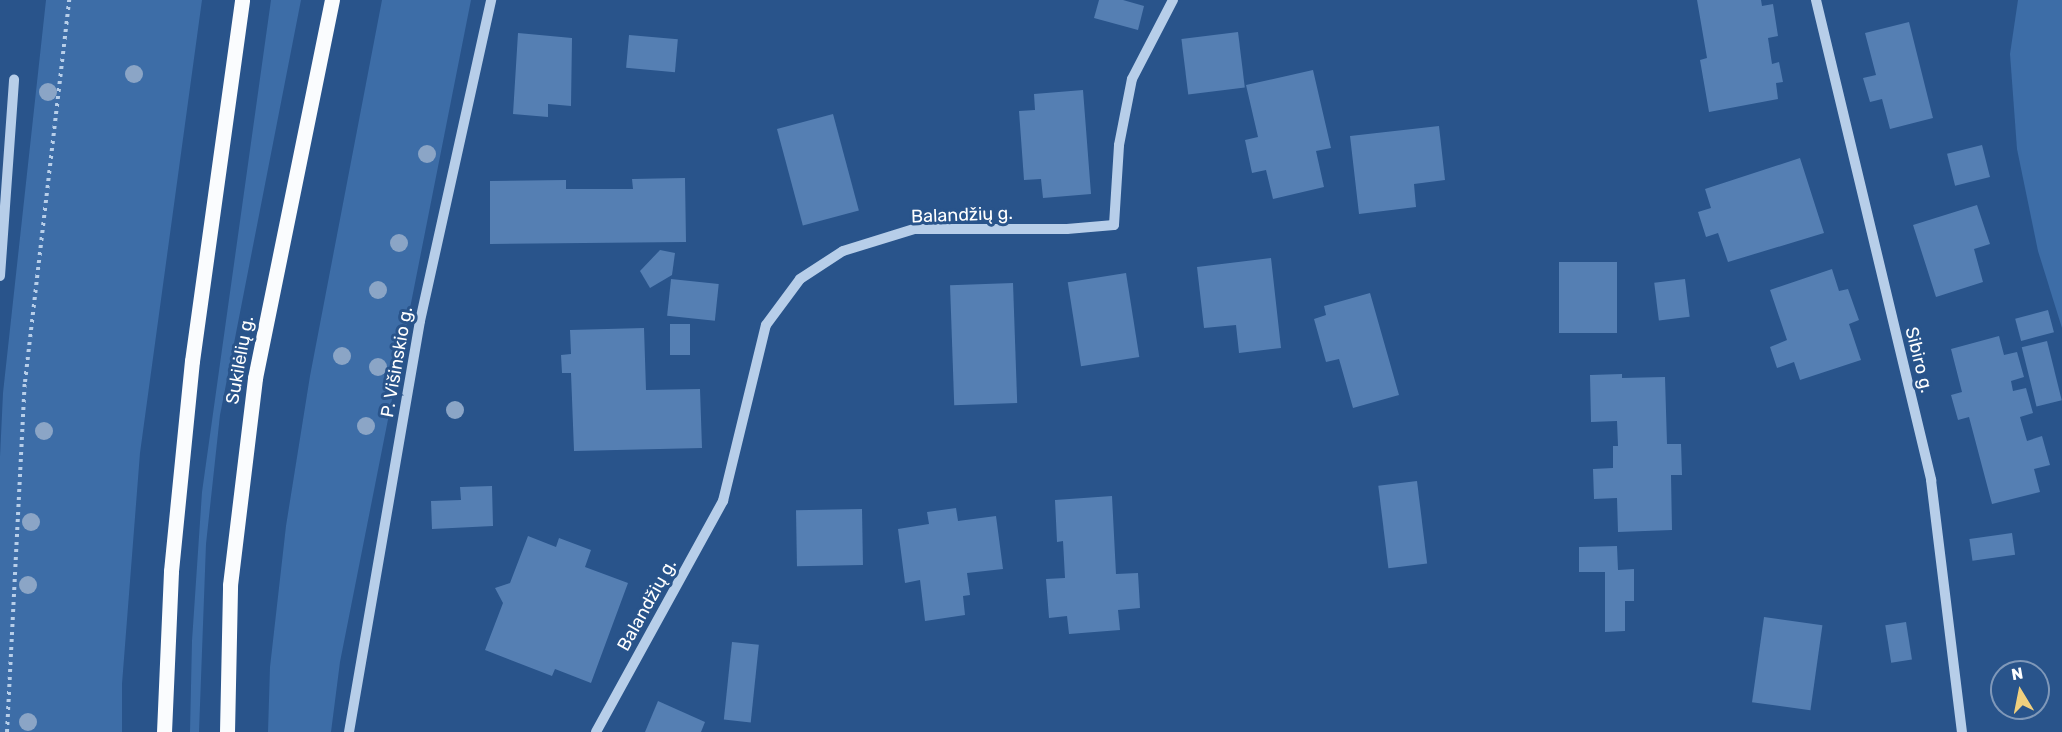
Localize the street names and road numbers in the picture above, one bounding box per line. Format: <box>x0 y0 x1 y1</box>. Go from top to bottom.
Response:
street label: Balandžių g. <box>911 202 1013 228</box>
street label: P. Višinskio g. <box>377 305 417 419</box>
street label: Sukilėlių g. <box>222 314 258 406</box>
street label: Sibiro g. <box>1900 325 1938 395</box>
street label: Balandžių g. <box>613 555 681 655</box>

